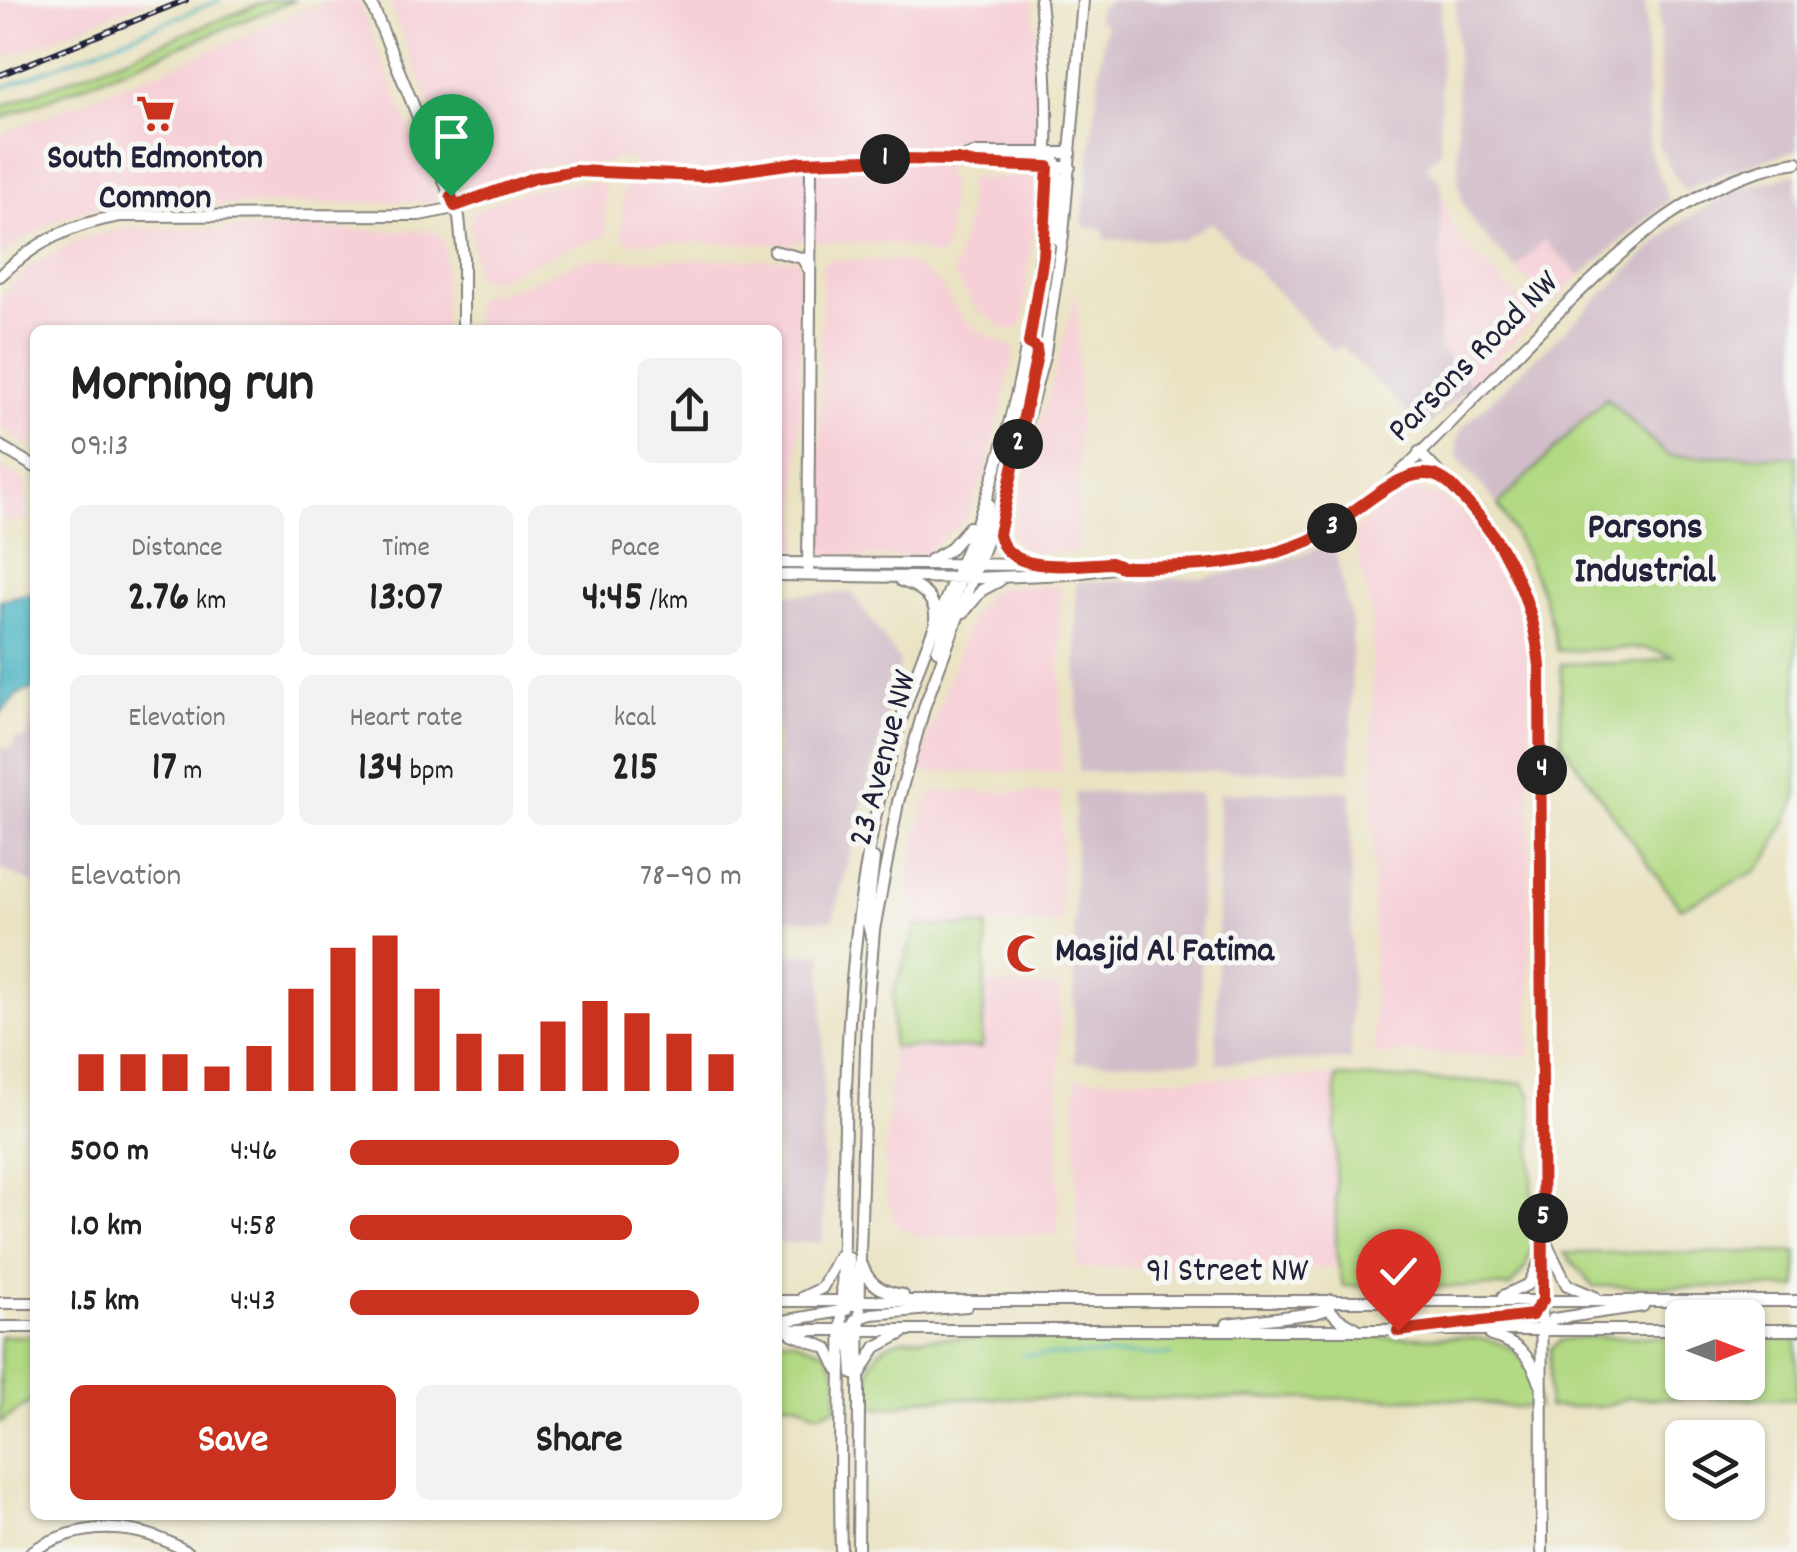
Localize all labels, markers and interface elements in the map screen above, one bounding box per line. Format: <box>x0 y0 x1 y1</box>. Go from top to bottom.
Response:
supermarket icon: South Edmonton Common <box>134 92 176 134</box>
pin <box>409 94 494 197</box>
icon: arrive <box>424 109 479 164</box>
pin: 1 <box>860 134 910 184</box>
place label: South Edmonton Common <box>47 135 263 225</box>
text: 1 <box>882 139 888 179</box>
street label: Parsons Road NW <box>1378 260 1573 455</box>
text: Morning run <box>70 348 314 427</box>
button: share <box>637 358 742 463</box>
pin: 2 <box>993 419 1043 469</box>
text: 2 <box>1012 424 1024 464</box>
text: 09:13 <box>70 425 129 471</box>
district label: Parsons Industrial <box>1574 502 1717 601</box>
pin: 3 <box>1307 503 1357 553</box>
text: 3 <box>1326 508 1338 548</box>
text: Distance <box>131 530 223 570</box>
text: Time <box>382 530 430 570</box>
text: Pace <box>610 530 660 570</box>
text: 2.76 <box>127 570 189 630</box>
text: 13:07 <box>369 570 443 630</box>
text: 4:45 <box>582 570 643 630</box>
text: km <box>189 583 227 623</box>
text: /km <box>643 583 688 623</box>
street label: 23 Avenue NW <box>838 665 933 852</box>
text: Elevation <box>128 700 226 740</box>
text: Heart rate <box>349 700 463 740</box>
text: kcal <box>614 700 656 740</box>
text: 17 <box>152 740 177 800</box>
text: 134 <box>358 740 403 800</box>
text: 215 <box>612 740 659 800</box>
pin: 4 <box>1517 745 1567 795</box>
text: 4 <box>1536 750 1548 790</box>
text: m <box>177 753 202 793</box>
text: bpm <box>403 753 454 793</box>
text: Elevation <box>70 855 181 901</box>
text: 78–90 m <box>640 855 742 901</box>
place label: Masjid Al Fatima <box>1055 928 1276 978</box>
mosque icon: Masjid Al Fatima <box>1004 932 1046 974</box>
text: 500 m <box>70 1130 149 1176</box>
text: 4:46 <box>230 1130 278 1176</box>
pin: 5 <box>1518 1193 1568 1243</box>
text: 5 <box>1537 1198 1549 1238</box>
text: 1.0 km <box>70 1205 142 1251</box>
text: 4:58 <box>230 1205 276 1251</box>
pin <box>1356 1229 1441 1332</box>
icon: check <box>1371 1244 1426 1299</box>
street label: 91 Street NW <box>1146 1248 1309 1298</box>
text: 1.5 km <box>70 1280 140 1326</box>
text: 4:43 <box>230 1280 276 1326</box>
north arrow <box>1665 1300 1765 1400</box>
map controls <box>1665 1300 1765 1520</box>
button: Save <box>70 1385 396 1500</box>
button: Share <box>416 1385 742 1500</box>
button: layers <box>1665 1420 1765 1520</box>

